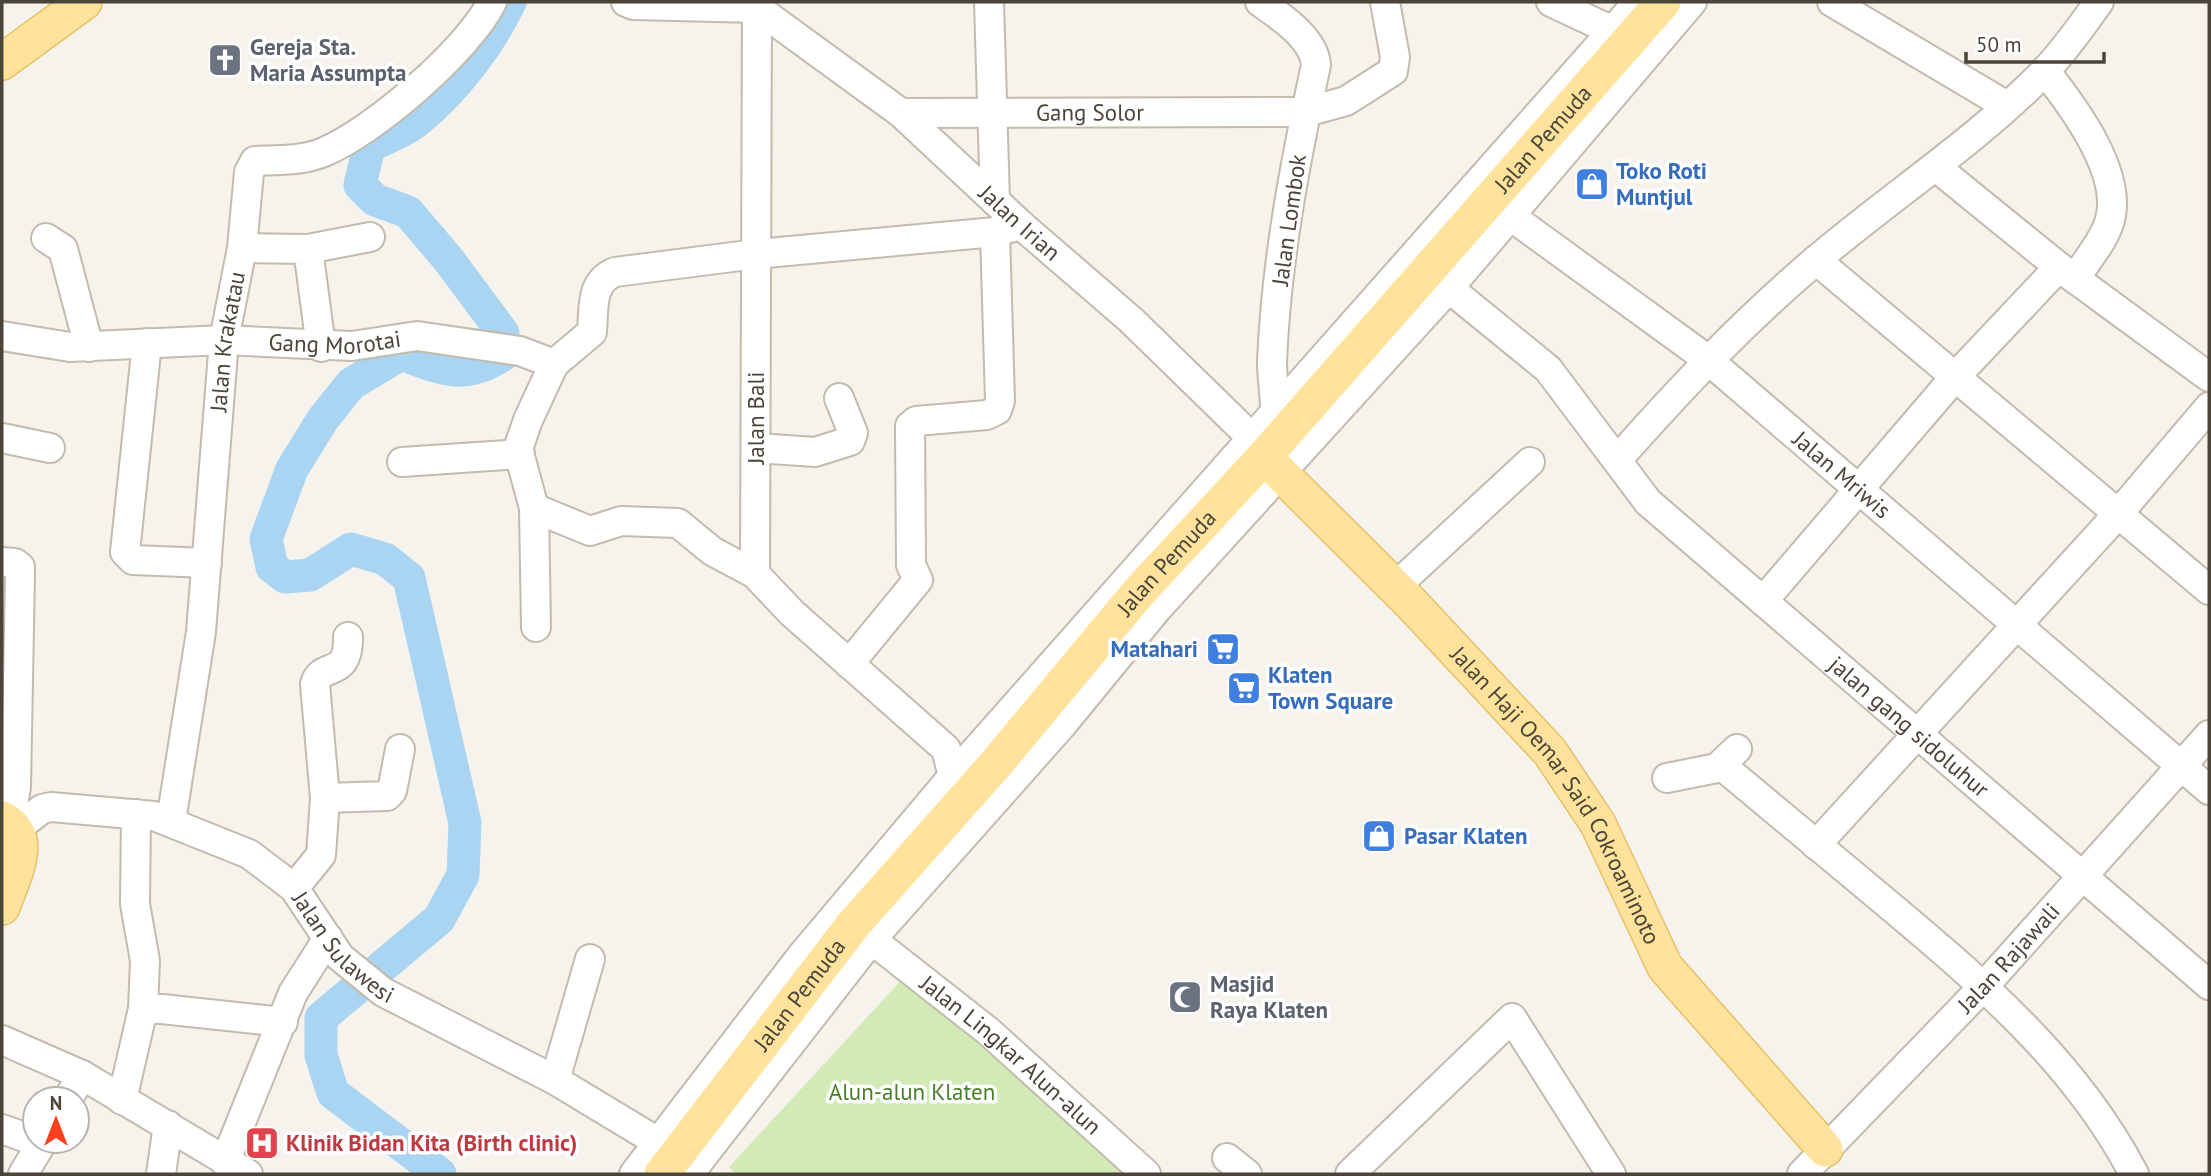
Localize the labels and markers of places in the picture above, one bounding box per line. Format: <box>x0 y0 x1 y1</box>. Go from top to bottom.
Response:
place label: Gereja Sta. Maria Assumpta <box>250 32 406 87</box>
church icon: Gereja Sta. Maria Assumpta <box>206 41 244 79</box>
place label: Toko Roti Muntjul <box>1616 156 1707 211</box>
shop icon: Toko Roti Muntjul <box>1573 165 1611 203</box>
supermarket icon: Matahari <box>1204 630 1242 668</box>
place label: Matahari <box>1111 634 1198 663</box>
place label: Klaten Town Square <box>1268 660 1393 715</box>
supermarket icon: Klaten Town Square <box>1225 669 1263 707</box>
shop icon: Pasar Klaten <box>1360 817 1398 855</box>
place label: Pasar Klaten <box>1404 821 1527 850</box>
place label: Masjid Raya Klaten <box>1210 969 1328 1024</box>
mosque icon: Masjid Raya Klaten <box>1166 978 1204 1016</box>
hospital icon: Klinik Bidan Kita (Birth clinic) <box>243 1124 281 1162</box>
place label: Klinik Bidan Kita (Birth clinic) <box>286 1128 577 1157</box>

